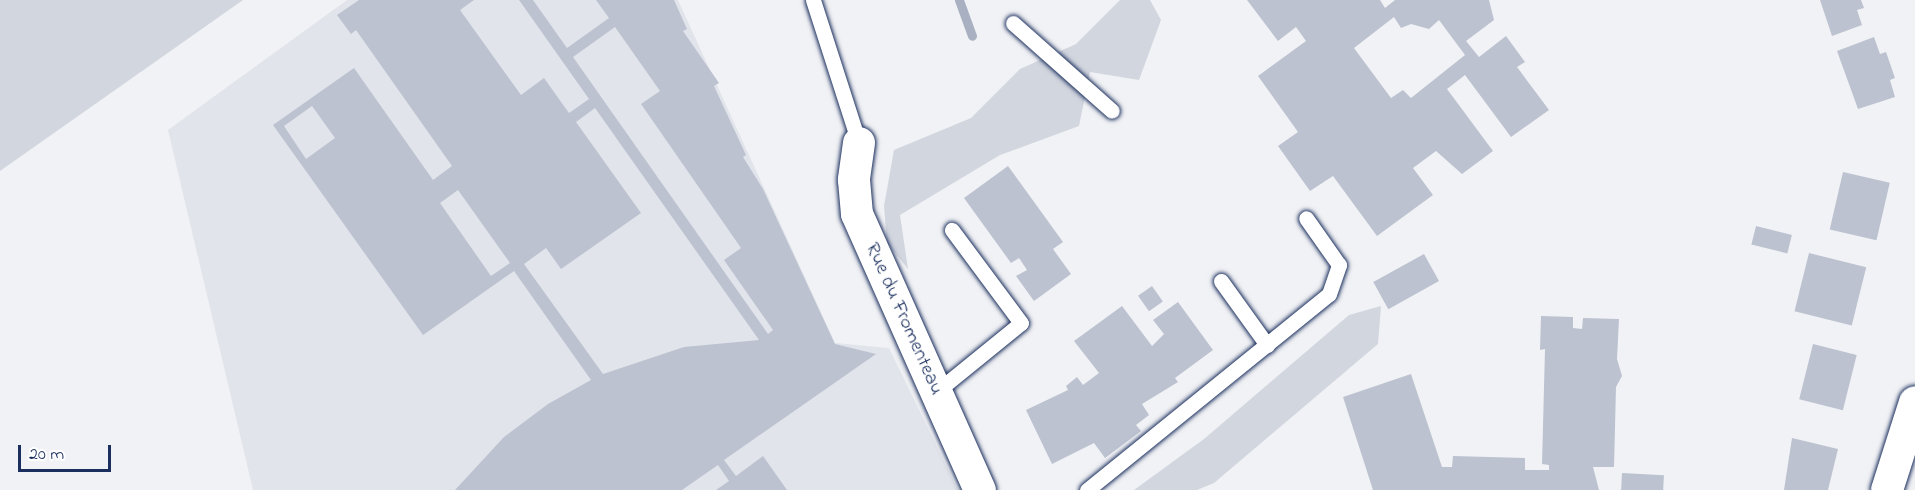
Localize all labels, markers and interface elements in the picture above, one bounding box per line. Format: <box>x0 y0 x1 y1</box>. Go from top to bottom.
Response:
street label: Rue du Fromenteau <box>860 239 948 399</box>
scale bar <box>21 433 114 471</box>
text: 20 m <box>29 442 64 468</box>

